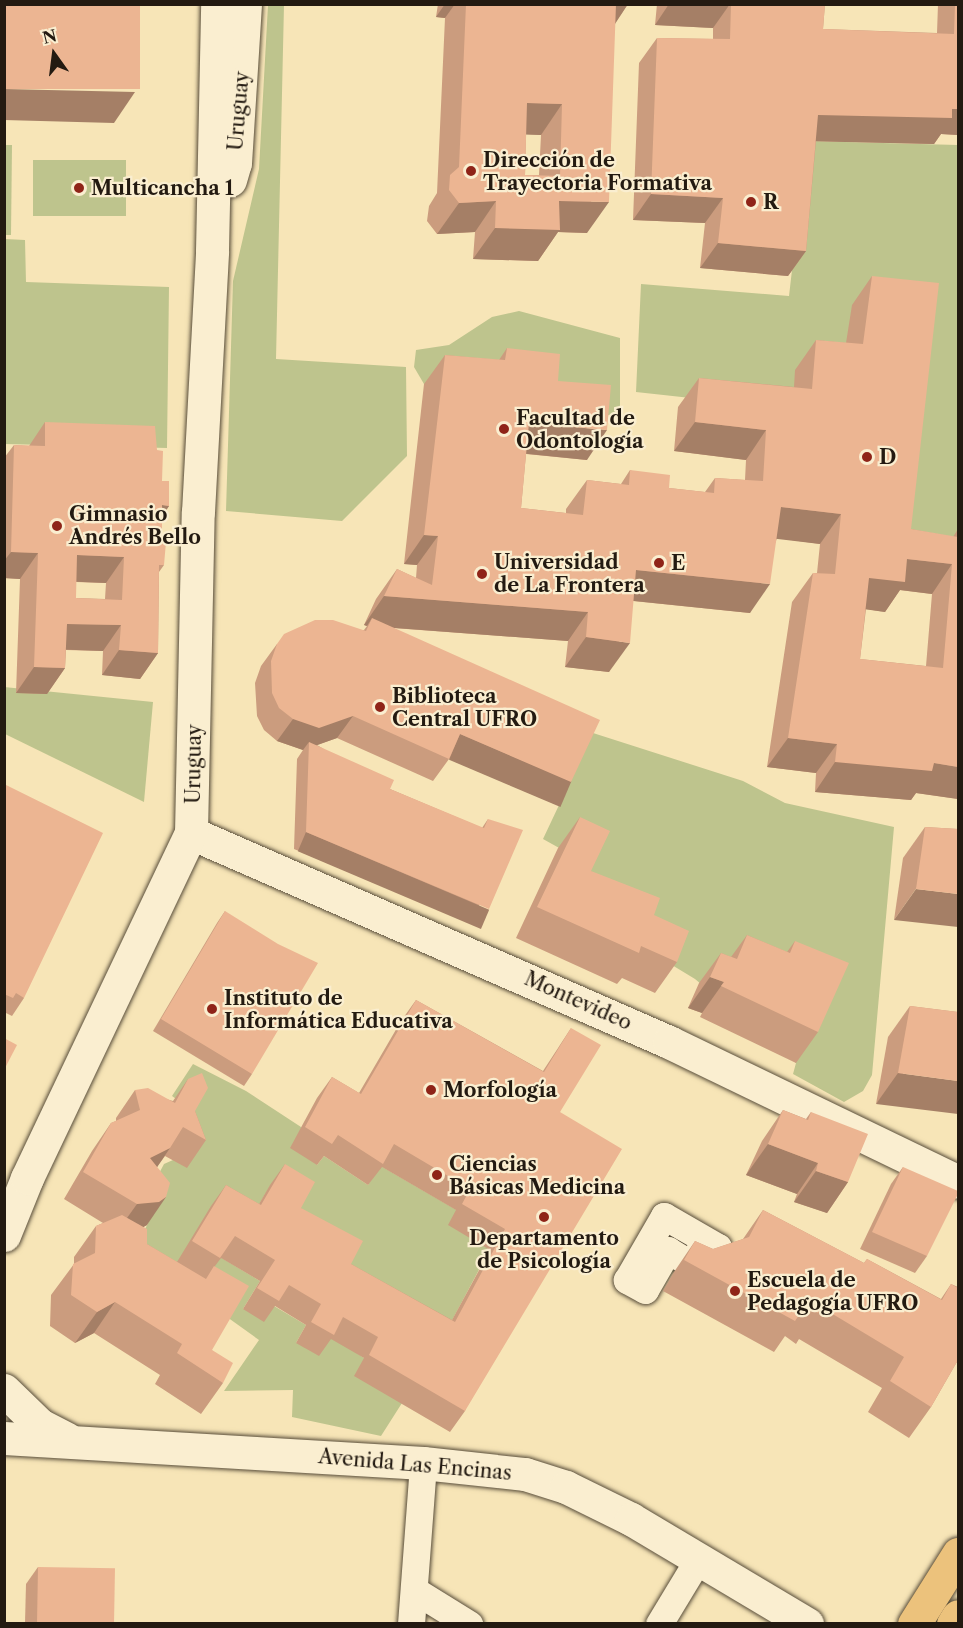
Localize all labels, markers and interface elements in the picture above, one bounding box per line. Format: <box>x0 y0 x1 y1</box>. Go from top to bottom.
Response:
north arrow <box>24 24 84 84</box>
text: N <box>40 25 59 48</box>
street label: Uruguay <box>224 70 254 152</box>
place label: Dirección de Trayectoria Formativa <box>483 148 712 195</box>
marker: Dirección de Trayectoria Formativa <box>464 164 478 178</box>
place label: Multicancha 1 <box>91 176 234 200</box>
marker: Multicancha 1 <box>72 181 86 195</box>
place label: R <box>763 190 778 214</box>
marker: R <box>744 195 758 209</box>
place label: Facultad de Odontología <box>516 406 644 453</box>
marker: Facultad de Odontología <box>497 422 511 436</box>
place label: D <box>879 445 896 469</box>
marker: D <box>860 450 874 464</box>
place label: Gimnasio Andrés Bello <box>69 502 201 549</box>
marker: Gimnasio Andrés Bello <box>50 519 64 533</box>
place label: Universidad de La Frontera <box>494 550 645 597</box>
place label: E <box>671 551 685 575</box>
marker: E <box>652 556 666 570</box>
marker: Universidad de La Frontera <box>475 567 489 581</box>
place label: Biblioteca Central UFRO <box>392 684 537 731</box>
marker: Biblioteca Central UFRO <box>373 700 387 714</box>
street label: Uruguay <box>181 724 207 804</box>
street label: Montevideo <box>521 967 635 1035</box>
place label: Instituto de Informática Educativa <box>224 986 453 1033</box>
marker: Instituto de Informática Educativa <box>205 1002 219 1016</box>
place label: Morfología <box>443 1078 557 1102</box>
marker: Morfología <box>424 1083 438 1097</box>
place label: Ciencias Básicas Medicina <box>449 1152 625 1199</box>
marker: Ciencias Básicas Medicina <box>430 1168 444 1182</box>
marker: Departamento de Psicología <box>537 1210 551 1224</box>
place label: Departamento de Psicología <box>469 1226 619 1273</box>
place label: Escuela de Pedagogía UFRO <box>747 1268 919 1315</box>
marker: Escuela de Pedagogía UFRO <box>728 1284 742 1298</box>
street label: Avenida Las Encinas <box>317 1445 513 1485</box>

